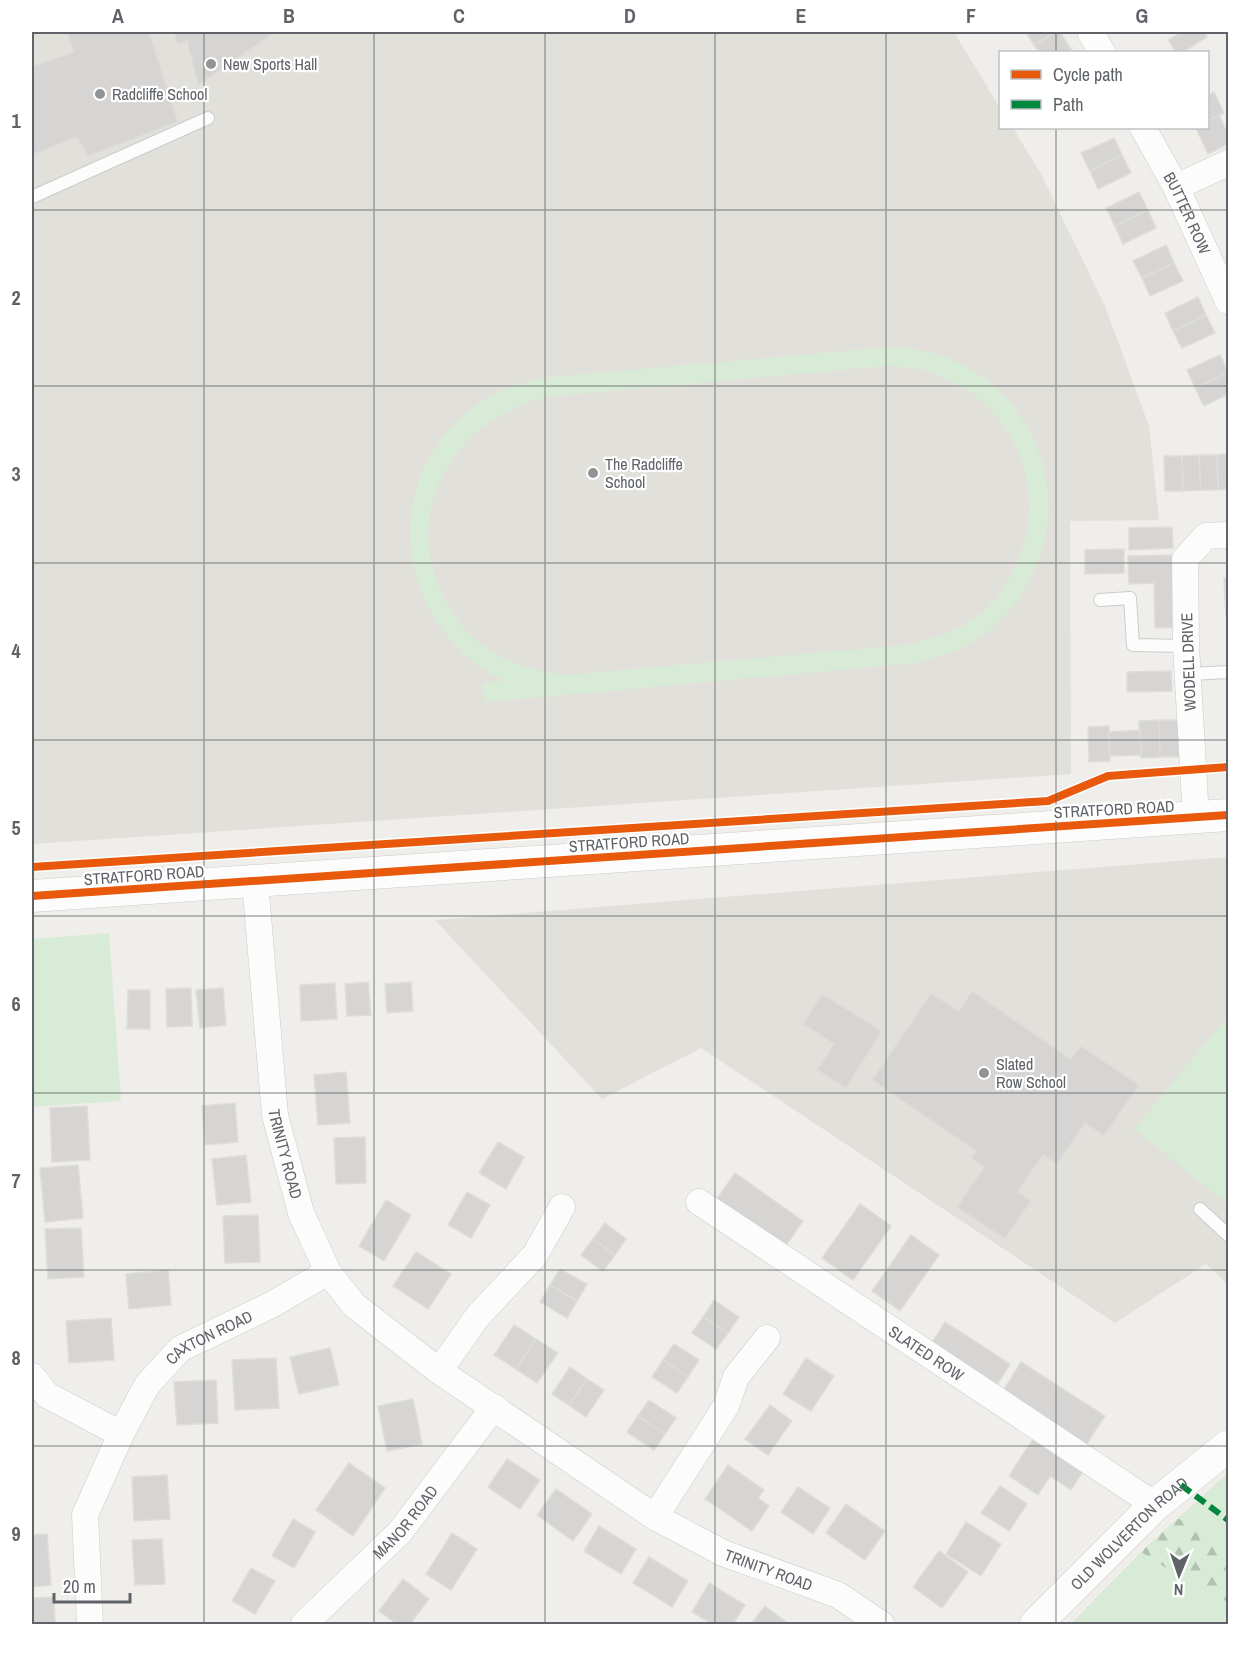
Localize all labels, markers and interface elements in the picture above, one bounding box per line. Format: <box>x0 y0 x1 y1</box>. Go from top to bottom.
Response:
text: A <box>112 2 124 29</box>
text: B <box>283 2 295 29</box>
text: C <box>453 2 465 29</box>
text: D <box>624 2 636 29</box>
text: E <box>796 2 807 29</box>
text: F <box>966 2 976 29</box>
text: G <box>1136 2 1148 29</box>
legend <box>999 51 1209 129</box>
place label: New Sports Hall <box>223 53 317 75</box>
marker: New Sports Hall <box>204 57 218 71</box>
text: Cycle path <box>1053 62 1123 87</box>
place label: Radcliffe School <box>112 83 207 105</box>
marker: Radcliffe School <box>93 87 107 101</box>
text: Path <box>1053 92 1083 117</box>
text: 1 <box>11 107 21 134</box>
street label: BUTTER ROW <box>1159 168 1216 258</box>
text: 2 <box>11 284 21 311</box>
place label: The Radcliffe School <box>605 453 683 493</box>
text: 3 <box>11 460 21 487</box>
marker: The Radcliffe School <box>586 466 600 480</box>
street label: WODELL DRIVE <box>1175 612 1201 712</box>
text: 4 <box>11 637 21 664</box>
street label: STRATFORD ROAD <box>1053 795 1175 823</box>
text: 5 <box>11 814 21 841</box>
street label: STRATFORD ROAD <box>568 827 690 857</box>
street label: STRATFORD ROAD <box>83 860 205 890</box>
text: 6 <box>11 990 21 1017</box>
place label: Slated Row School <box>996 1053 1066 1093</box>
marker: Slated Row School <box>977 1066 991 1080</box>
street label: TRINITY ROAD <box>264 1108 308 1201</box>
text: 7 <box>11 1167 21 1194</box>
street label: CAXTON ROAD <box>160 1305 256 1369</box>
street label: SLATED ROW <box>885 1320 969 1386</box>
text: 8 <box>11 1344 21 1371</box>
street label: OLD WOLVERTON ROAD <box>1068 1473 1194 1593</box>
street label: MANOR ROAD <box>368 1480 443 1564</box>
text: 9 <box>11 1520 21 1547</box>
street label: TRINITY ROAD <box>721 1543 816 1596</box>
north arrow <box>1149 1545 1209 1605</box>
scale bar <box>54 1566 130 1604</box>
text: 20 m <box>63 1574 96 1599</box>

